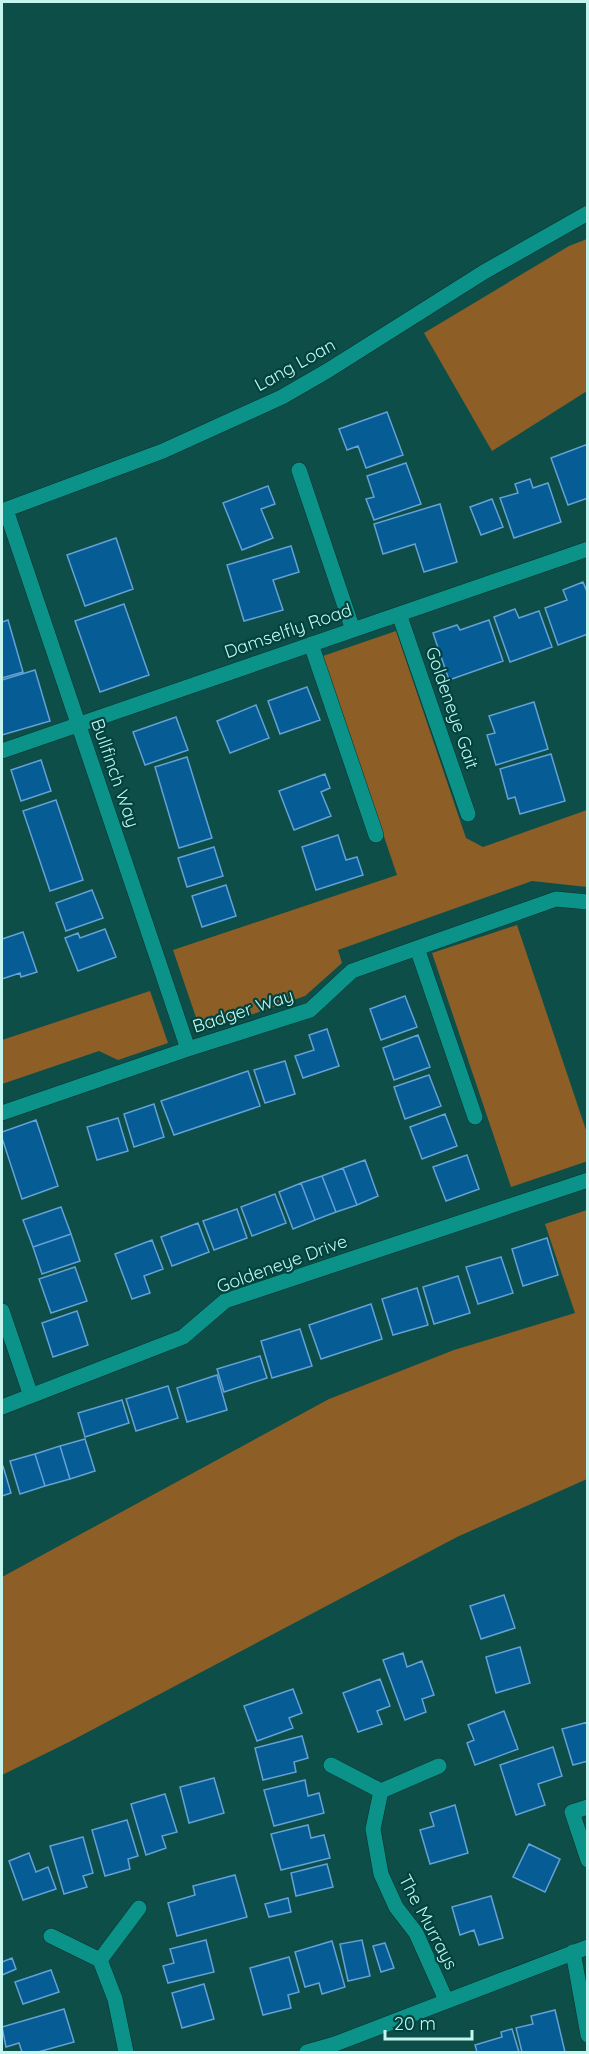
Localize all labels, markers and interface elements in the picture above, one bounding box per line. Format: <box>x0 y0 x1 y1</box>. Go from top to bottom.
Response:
street label: Lang Loan <box>250 333 339 396</box>
street label: Damselfly Road <box>221 598 355 663</box>
street label: Goldeneye Gait <box>421 644 484 772</box>
street label: Bullfinch Way <box>86 715 145 830</box>
street label: Badger Way <box>189 983 296 1038</box>
street label: Goldeneye Drive <box>213 1229 350 1298</box>
street label: The Murrays <box>394 1870 463 1973</box>
scale bar <box>385 2003 472 2041</box>
text: 20 m <box>394 2012 436 2035</box>

